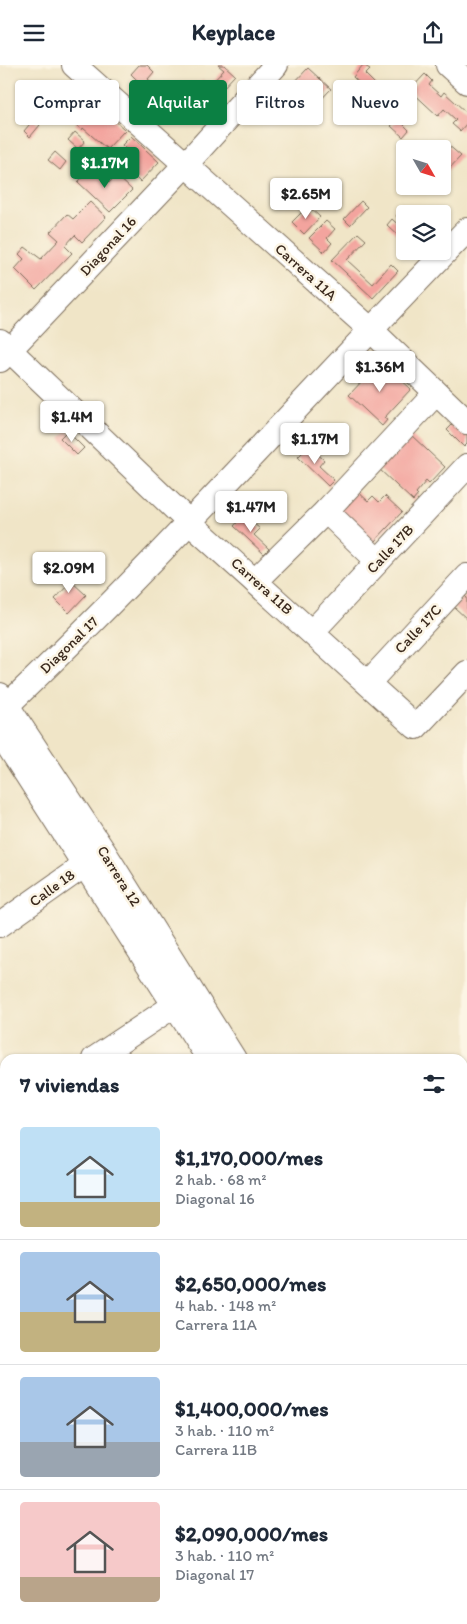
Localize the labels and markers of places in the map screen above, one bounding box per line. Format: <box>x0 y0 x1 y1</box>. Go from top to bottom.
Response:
pin: $1.17M <box>64 147 146 189</box>
pin: $2.65M <box>265 177 347 220</box>
pin: $1.36M <box>339 351 421 393</box>
pin: $1.4M <box>37 401 107 443</box>
pin: $1.17M <box>274 423 356 465</box>
pin: $1.47M <box>210 491 292 533</box>
pin: $2.09M <box>28 551 110 594</box>

